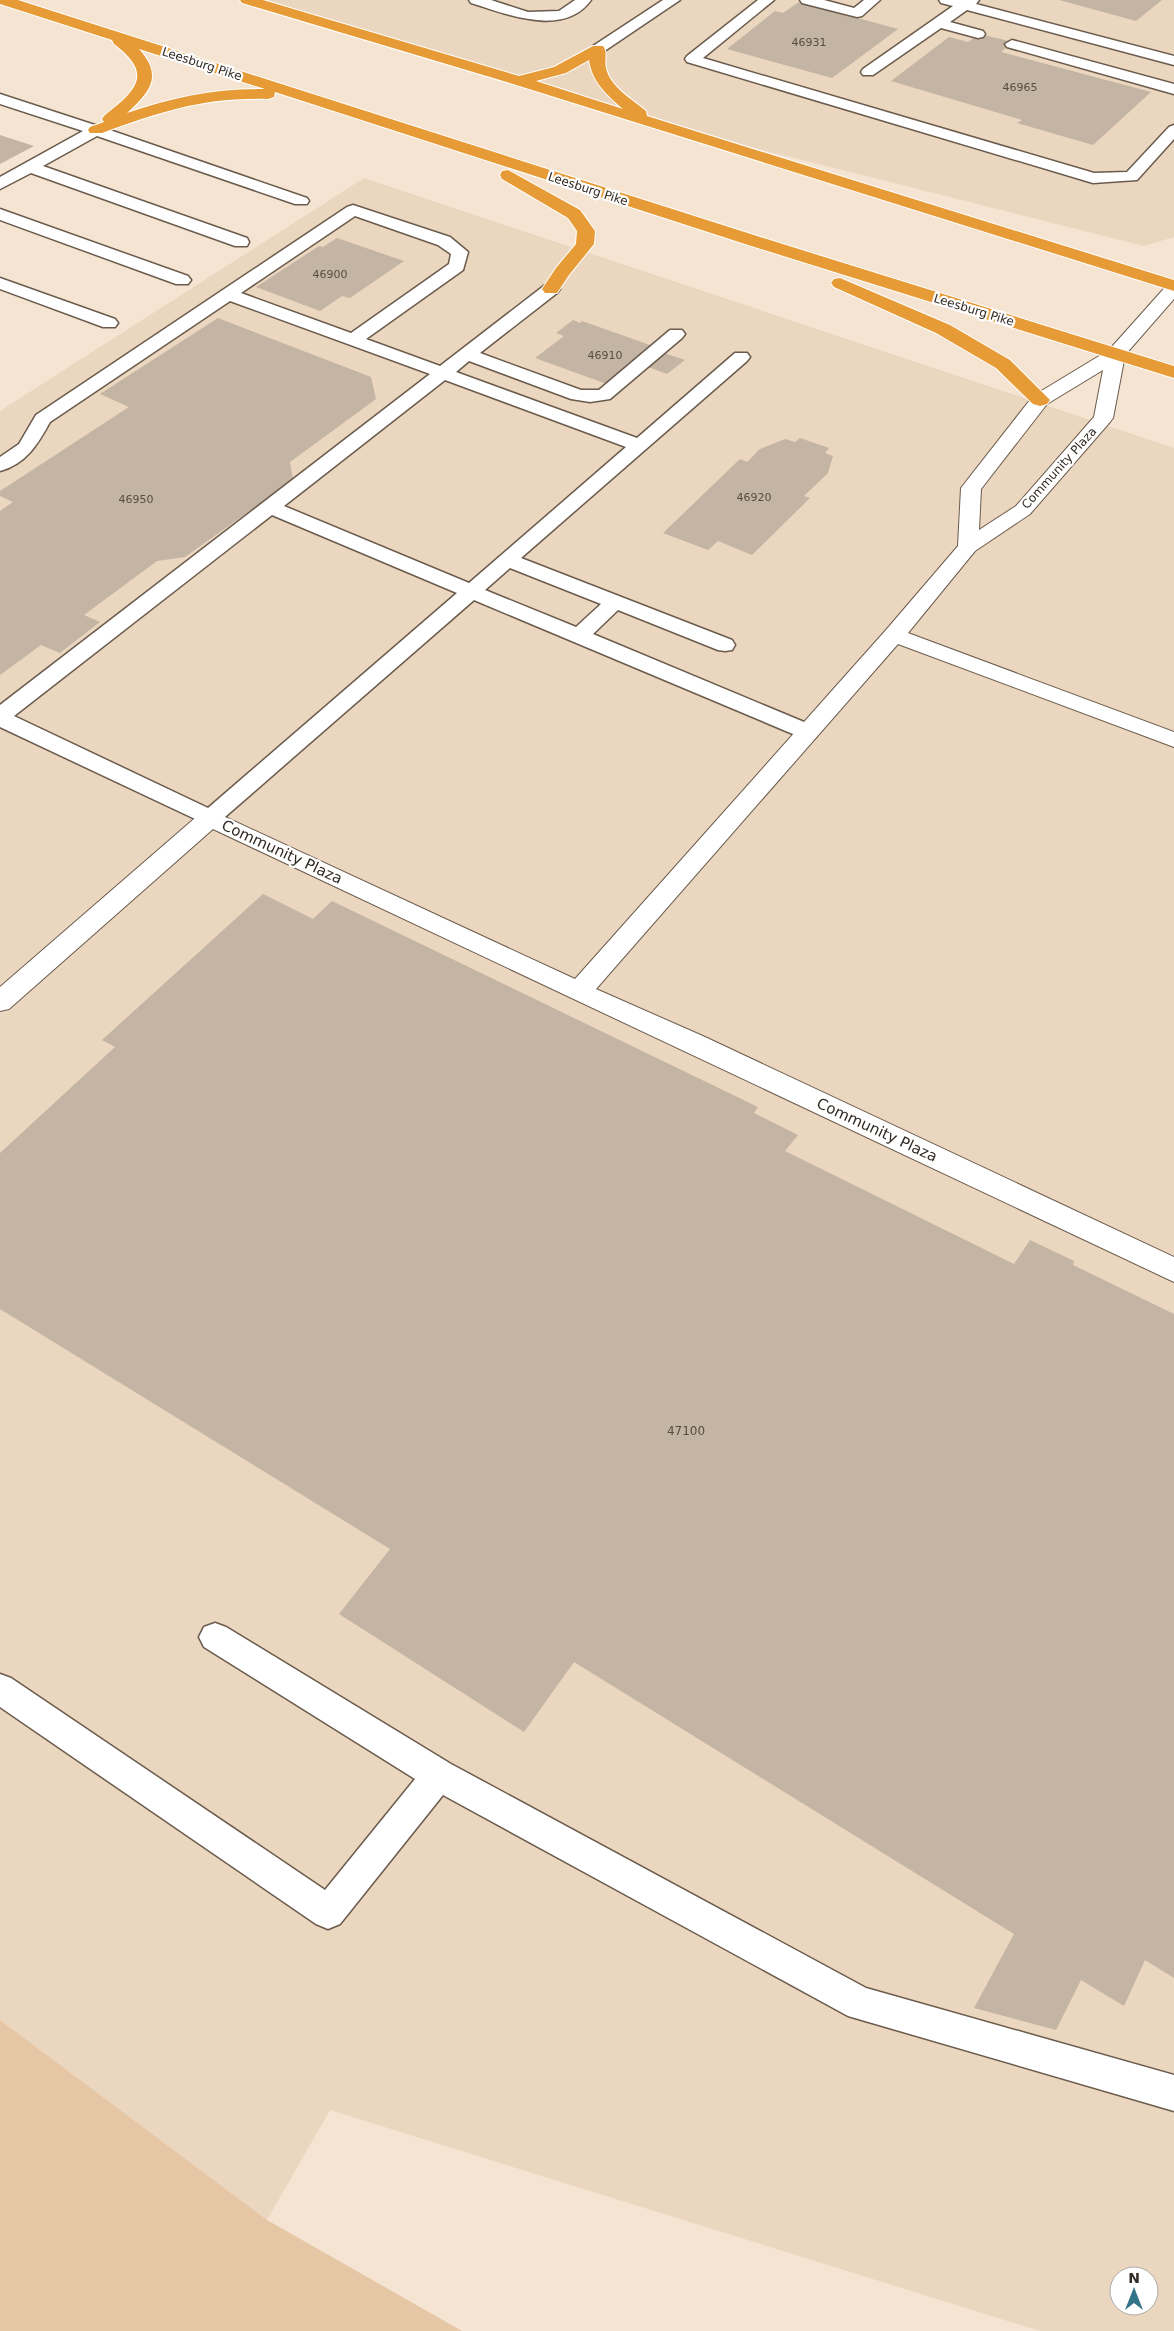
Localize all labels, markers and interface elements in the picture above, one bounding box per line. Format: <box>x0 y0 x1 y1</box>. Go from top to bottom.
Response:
house number: 46931 <box>792 36 827 49</box>
street label: Leesburg Pike <box>160 45 244 83</box>
house number: 46965 <box>1003 81 1038 94</box>
street label: Leesburg Pike <box>546 170 630 208</box>
house number: 46900 <box>313 268 348 281</box>
street label: Leesburg Pike <box>932 291 1016 329</box>
house number: 46910 <box>588 349 623 362</box>
street label: Community Plaza <box>1019 424 1099 512</box>
house number: 46920 <box>737 491 772 504</box>
house number: 46950 <box>119 493 154 506</box>
street label: Community Plaza <box>219 816 345 888</box>
street label: Community Plaza <box>814 1094 940 1166</box>
house number: 47100 <box>667 1424 705 1438</box>
north arrow <box>1109 2266 1159 2316</box>
text: N <box>1128 2270 1140 2286</box>

